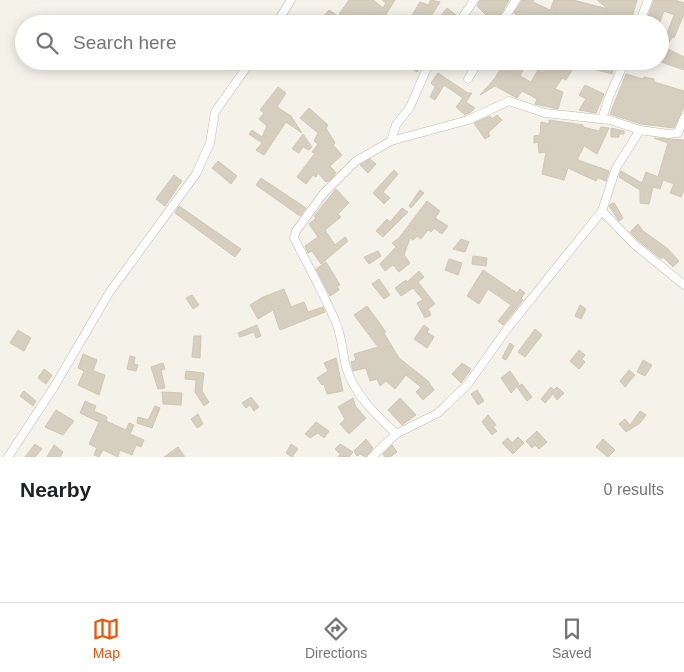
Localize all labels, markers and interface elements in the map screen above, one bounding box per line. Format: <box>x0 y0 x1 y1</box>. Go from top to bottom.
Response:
search box <box>15 15 669 70</box>
icon: search <box>33 29 61 57</box>
text: Search here <box>73 32 177 53</box>
text: Nearby <box>20 478 91 501</box>
text: 0 results <box>604 481 664 498</box>
tab: Map <box>92 615 120 661</box>
tab: Directions <box>305 615 367 661</box>
tab: Saved <box>552 615 592 661</box>

